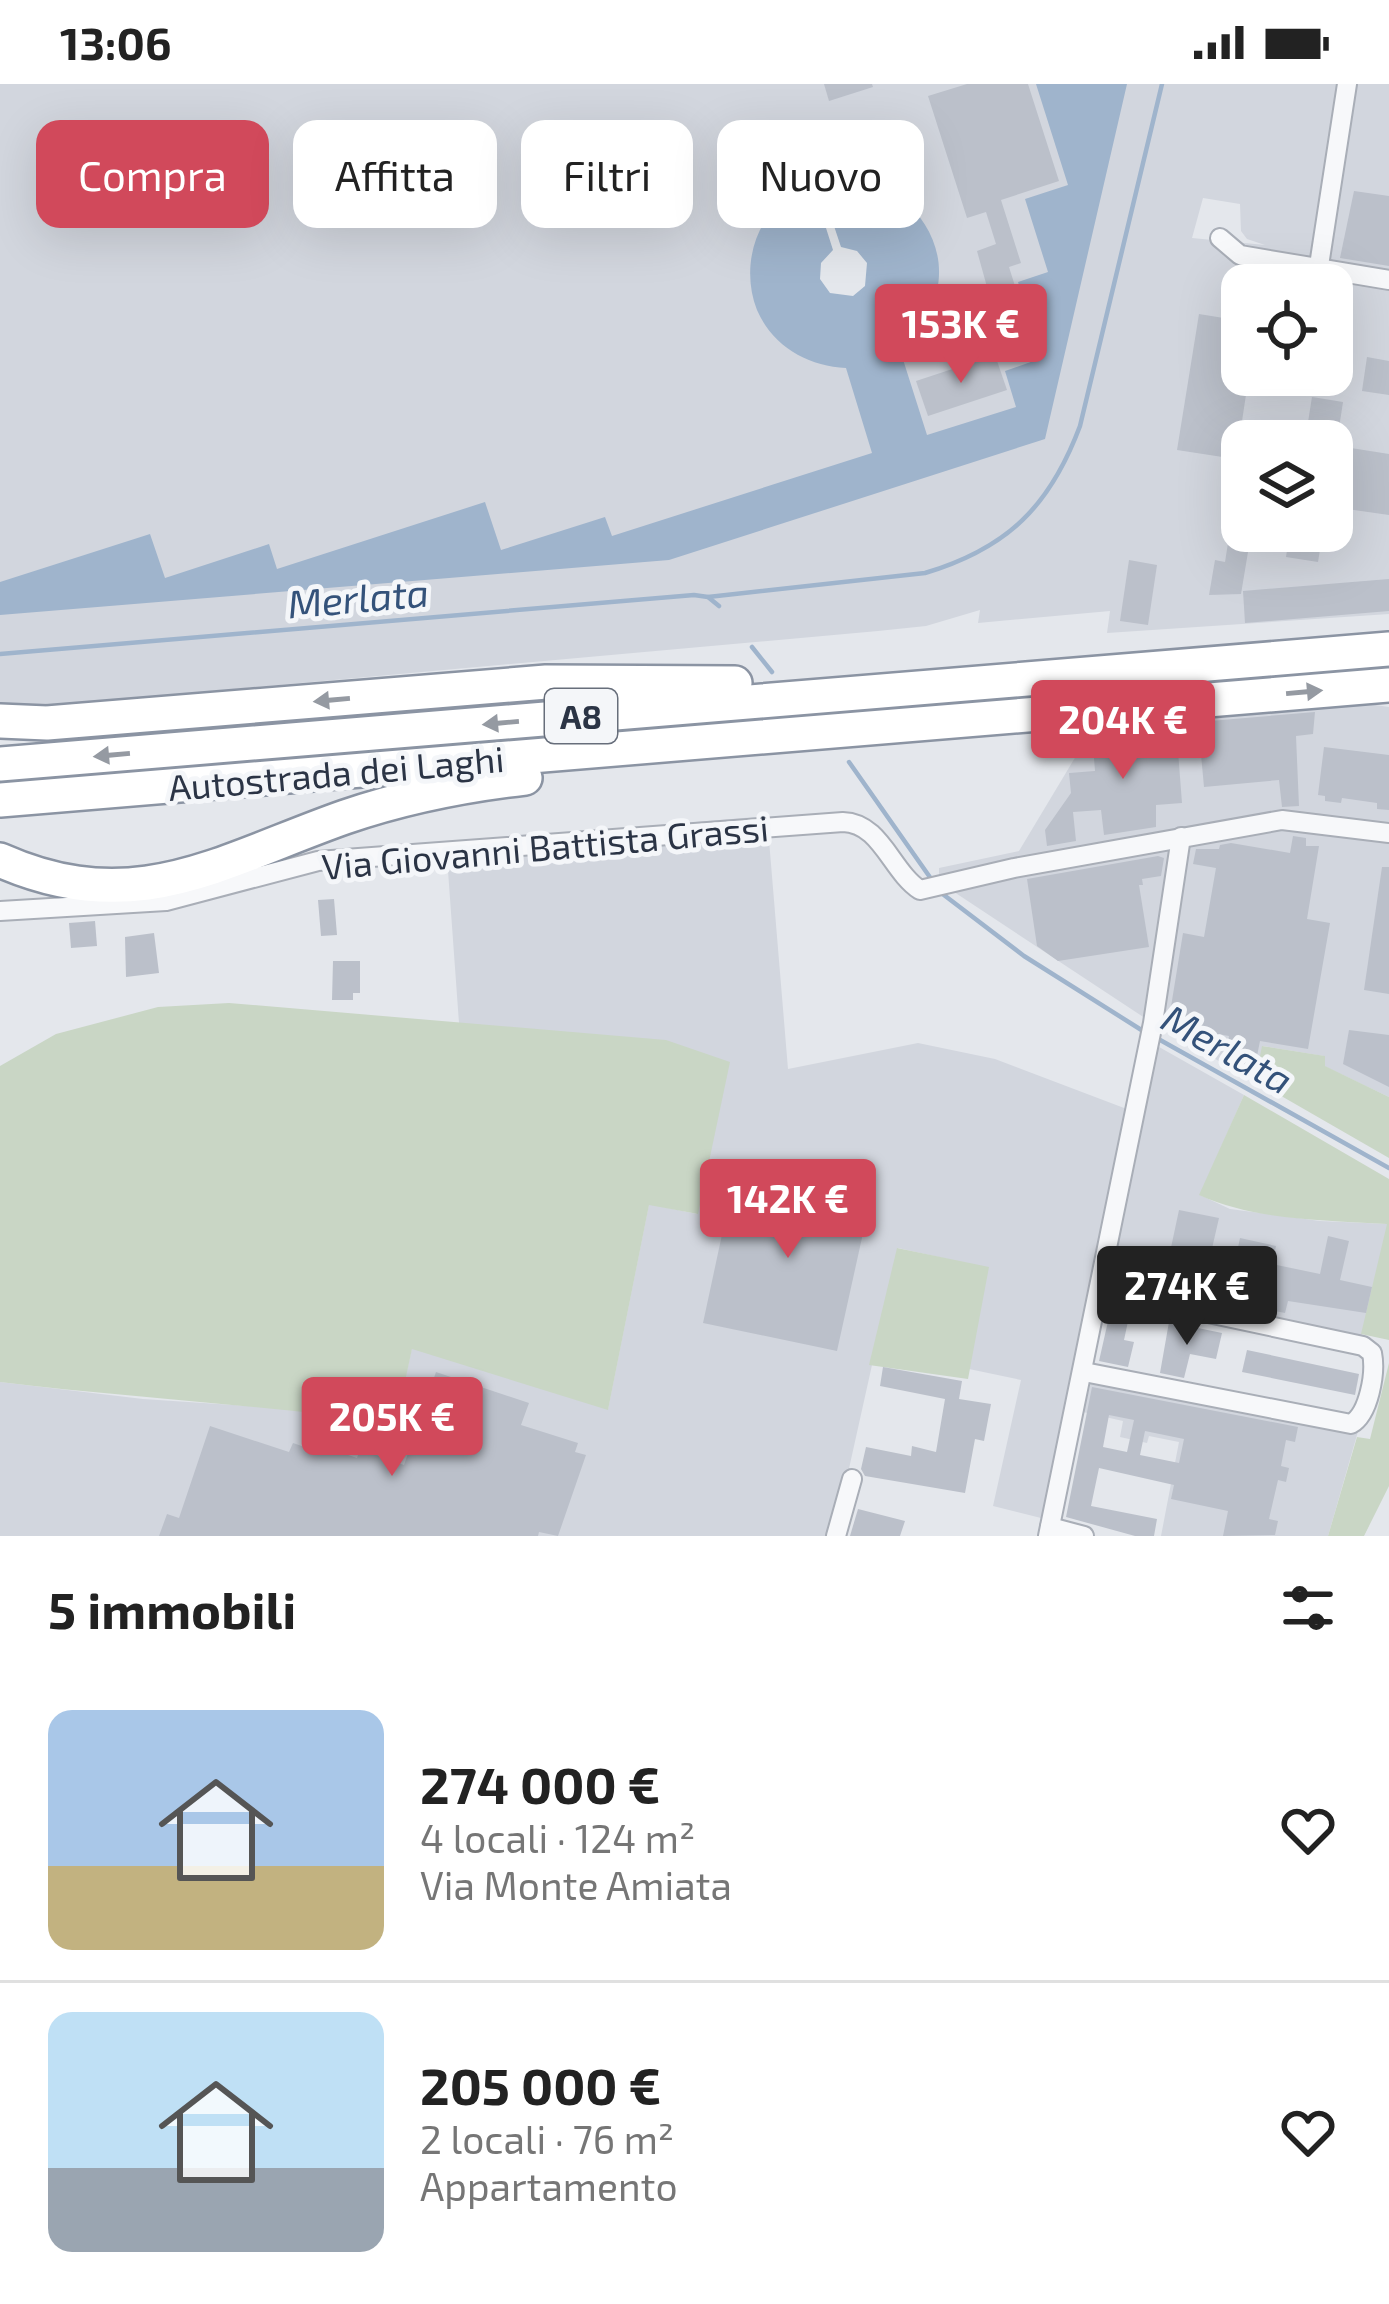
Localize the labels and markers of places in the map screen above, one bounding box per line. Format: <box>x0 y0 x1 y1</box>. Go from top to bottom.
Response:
pin: 153K € <box>863 284 1059 386</box>
pin: 204K € <box>1025 680 1221 782</box>
pin: 142K € <box>690 1159 886 1261</box>
pin: 274K € <box>1089 1246 1285 1348</box>
pin: 205K € <box>294 1377 490 1479</box>

